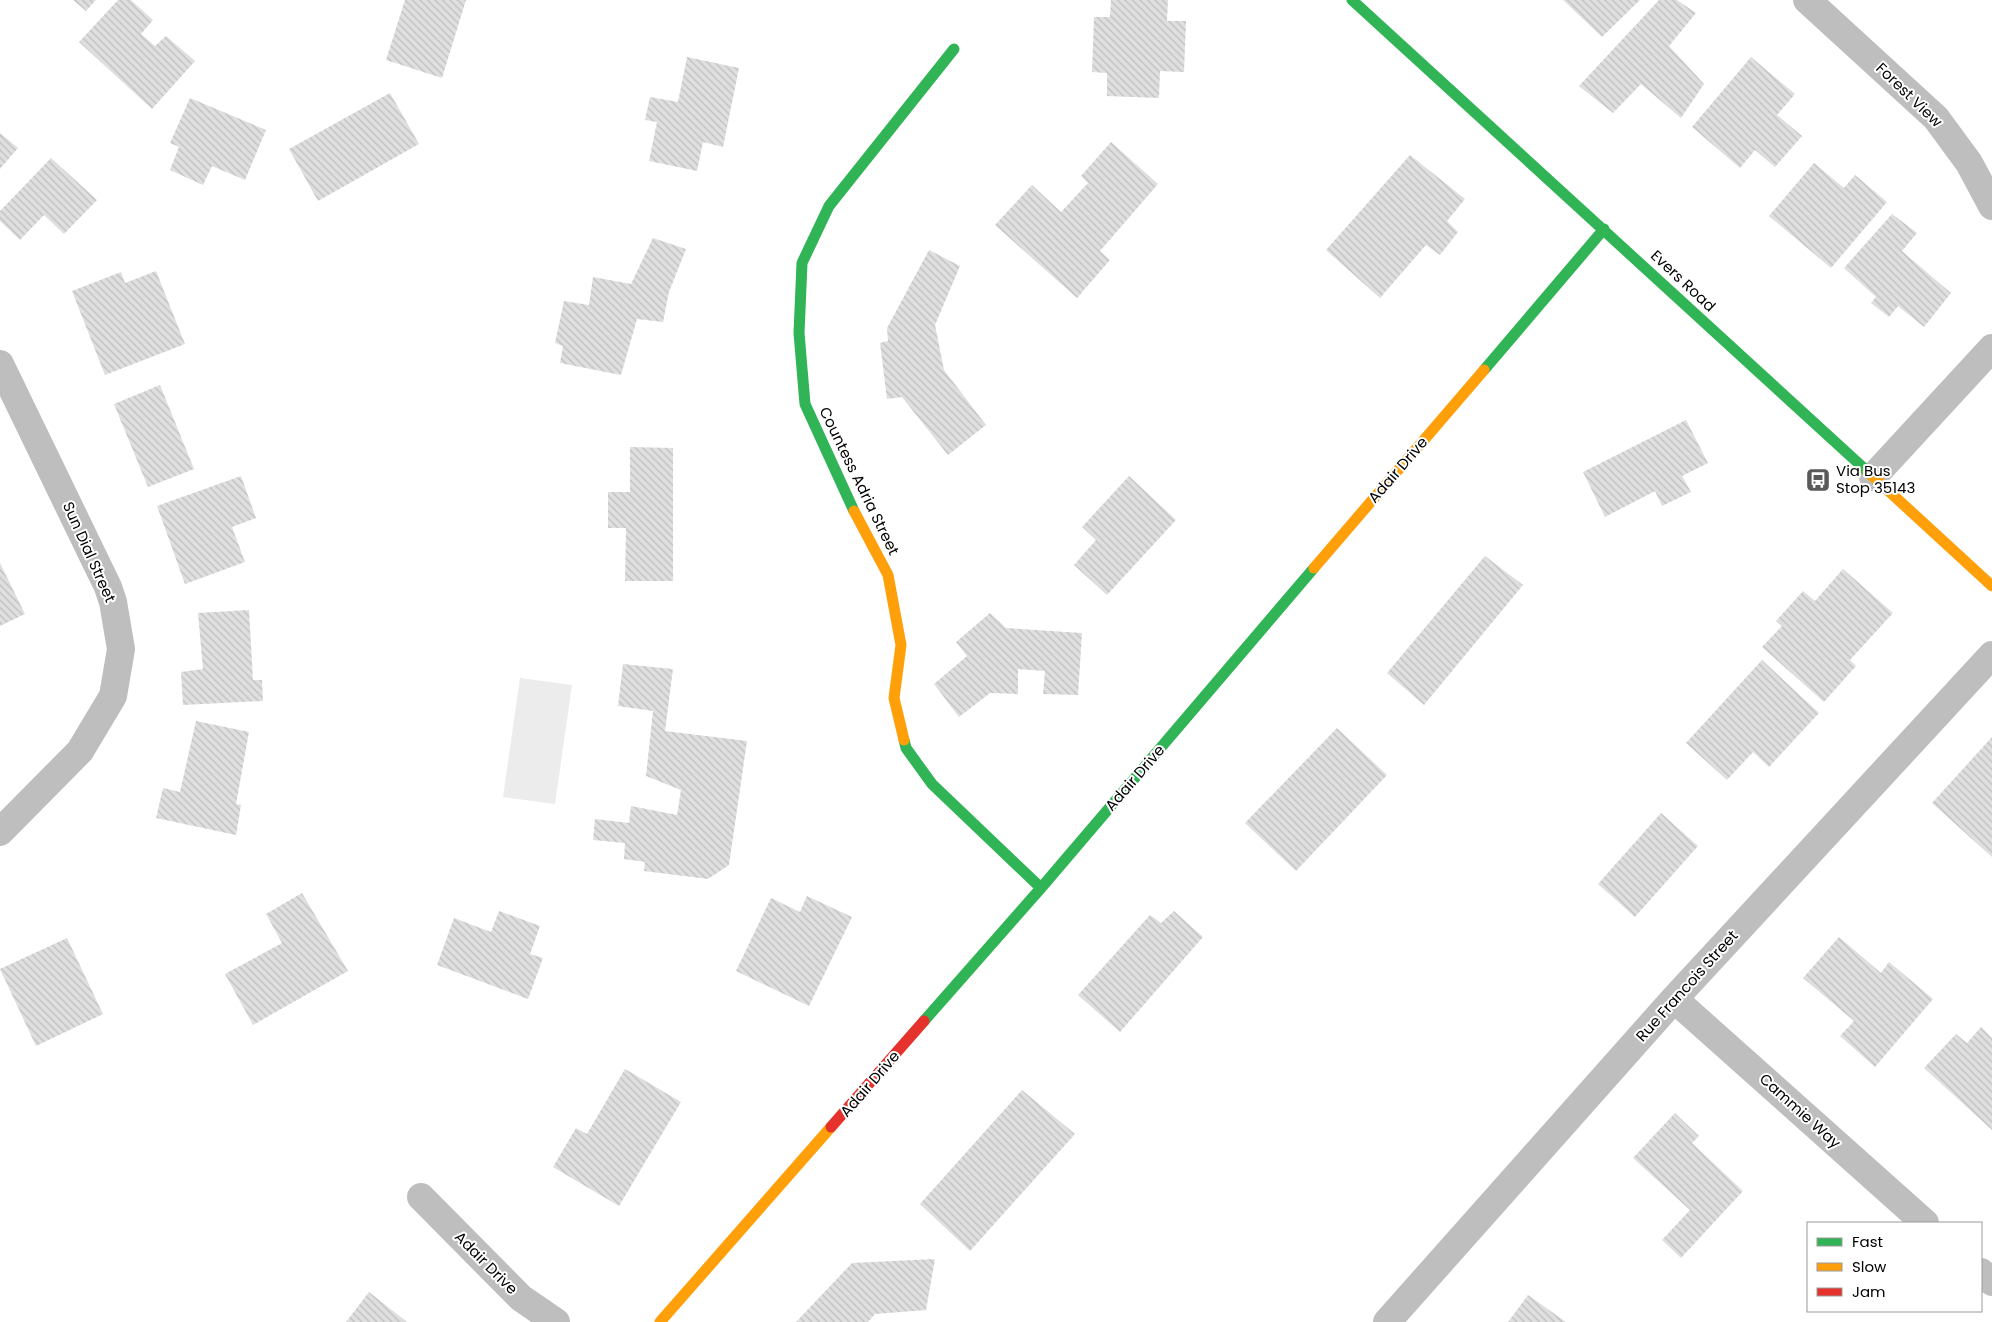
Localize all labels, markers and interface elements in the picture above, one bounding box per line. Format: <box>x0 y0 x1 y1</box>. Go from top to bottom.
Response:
street label: Forest View <box>1872 58 1948 132</box>
street label: Evers Road <box>1646 245 1720 316</box>
street label: Countess Adria Street <box>814 403 904 558</box>
street label: Adair Drive <box>1363 432 1432 507</box>
place label: Via Bus Stop 35143 <box>1836 460 1915 498</box>
bus stop icon: Via Bus Stop 35143 <box>1805 467 1831 493</box>
street label: Sun Dial Street <box>58 498 121 605</box>
street label: Adair Drive <box>1100 740 1169 815</box>
street label: Rue Francois Street <box>1631 925 1742 1046</box>
street label: Adair Drive <box>835 1046 904 1121</box>
street label: Cammie Way <box>1755 1068 1846 1153</box>
legend <box>1807 1222 1982 1312</box>
street label: Adair Drive <box>450 1226 523 1299</box>
text: Fast <box>1852 1231 1883 1252</box>
text: Slow <box>1852 1256 1887 1277</box>
text: Jam <box>1852 1281 1886 1302</box>

